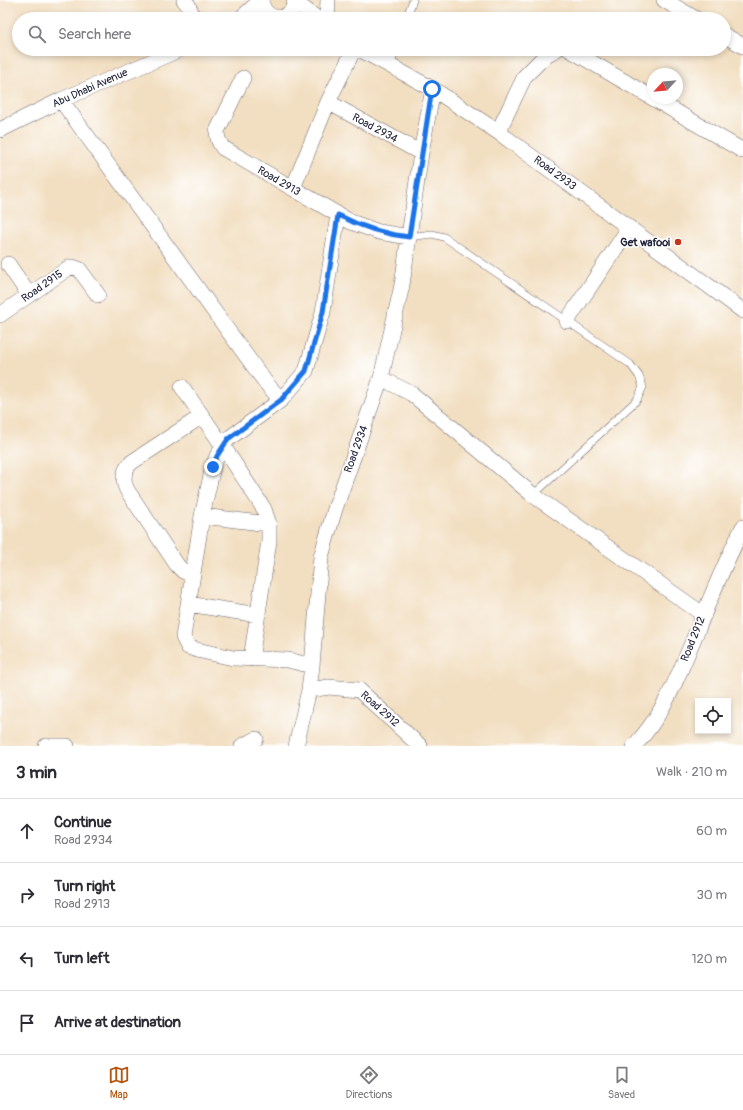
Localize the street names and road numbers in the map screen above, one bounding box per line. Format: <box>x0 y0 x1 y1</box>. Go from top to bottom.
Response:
street label: Abu Dhabi Avenue <box>50 65 130 110</box>
street label: Road 2934 <box>350 111 400 146</box>
street label: Road 2933 <box>531 153 579 193</box>
street label: Road 2913 <box>255 164 303 198</box>
street label: Road 2915 <box>19 267 65 305</box>
street label: Road 2934 <box>341 423 371 474</box>
street label: Road 2912 <box>678 615 708 663</box>
street label: Road 2912 <box>358 688 402 730</box>

